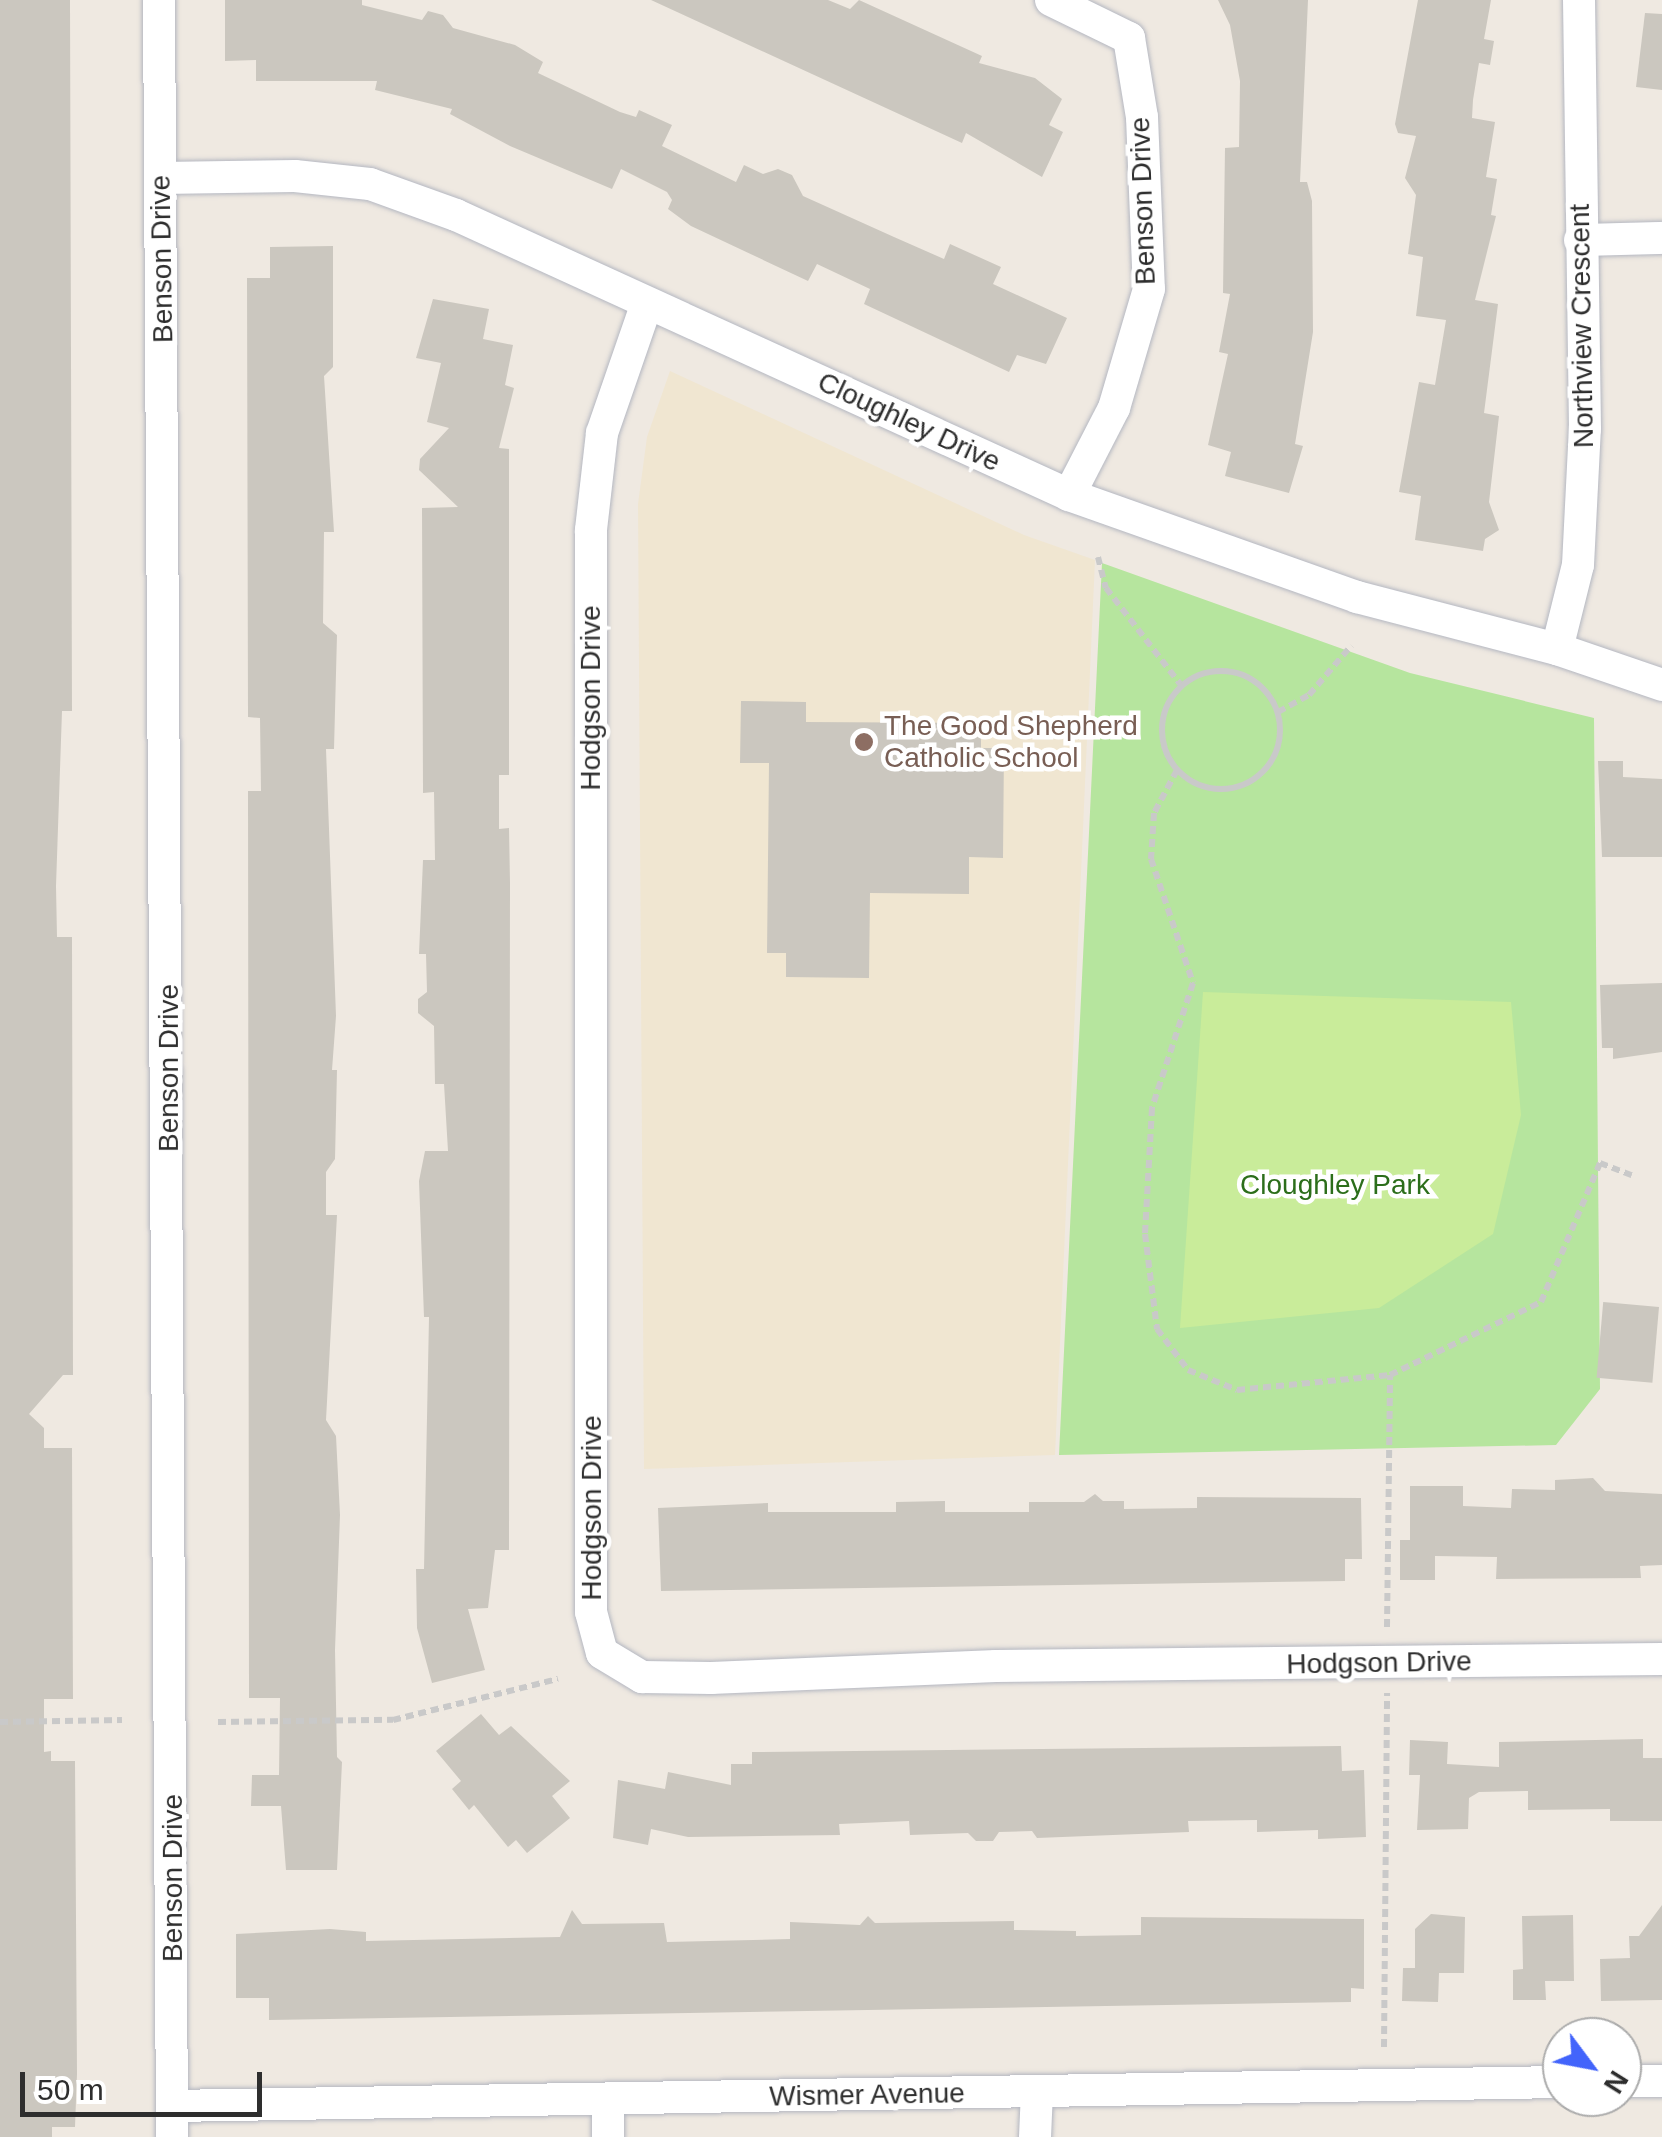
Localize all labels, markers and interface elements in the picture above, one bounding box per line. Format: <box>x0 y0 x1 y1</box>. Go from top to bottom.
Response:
street label: Benson Drive <box>1123 116 1163 286</box>
street label: Benson Drive <box>144 175 180 343</box>
street label: Northview Crescent <box>1563 204 1601 448</box>
street label: Cloughley Drive <box>812 365 1006 479</box>
street label: Hodgson Drive <box>574 605 608 791</box>
place label: The Good Shepherd Catholic School <box>884 709 1138 775</box>
marker: The Good Shepherd Catholic School <box>853 731 875 753</box>
street label: Benson Drive <box>152 984 186 1152</box>
park label: Cloughley Park <box>1240 1168 1430 1202</box>
street label: Hodgson Drive <box>575 1415 609 1601</box>
street label: Hodgson Drive <box>1286 1645 1472 1681</box>
street label: Benson Drive <box>156 1794 190 1962</box>
north arrow <box>1542 2017 1642 2117</box>
scale bar <box>25 2052 268 2114</box>
text: N <box>1598 2065 1635 2099</box>
text: 50 m <box>37 2073 104 2106</box>
street label: Wismer Avenue <box>768 2076 966 2114</box>

